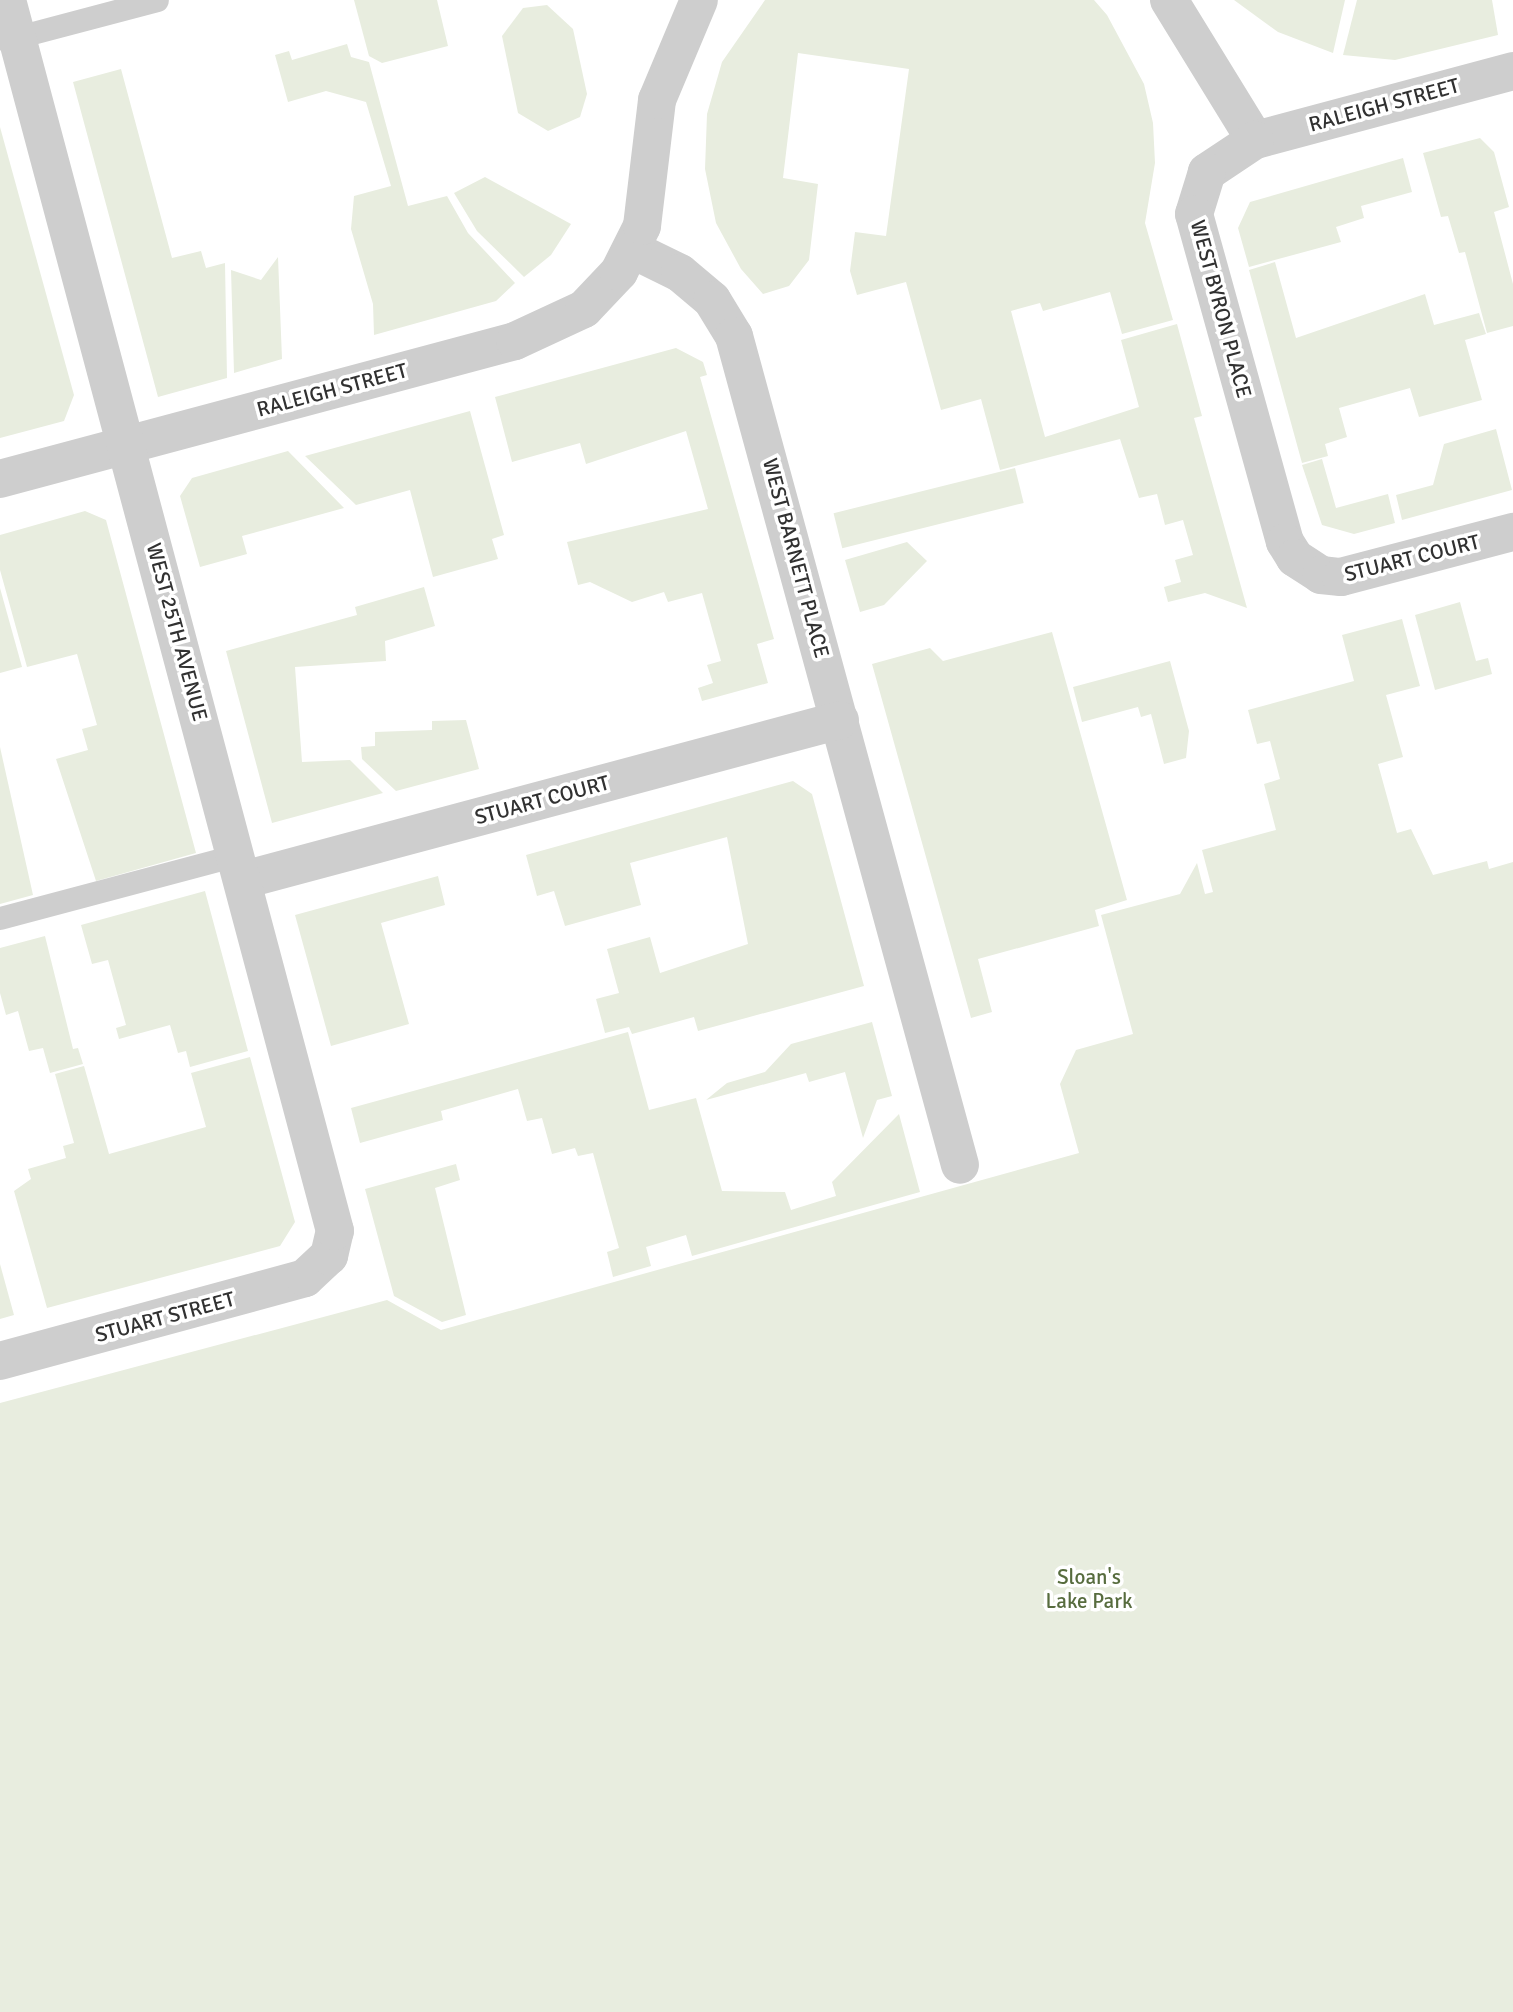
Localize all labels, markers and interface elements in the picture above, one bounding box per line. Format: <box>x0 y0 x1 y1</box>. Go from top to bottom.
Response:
street label: RALEIGH STREET <box>1306 73 1462 137</box>
street label: WEST BYRON PLACE <box>1185 217 1257 401</box>
street label: RALEIGH STREET <box>254 358 410 422</box>
street label: WEST BARNETT PLACE <box>757 455 835 661</box>
street label: STUART COURT <box>1342 529 1482 587</box>
street label: WEST 25TH AVENUE <box>141 540 213 724</box>
street label: STUART COURT <box>472 770 612 830</box>
street label: STUART STREET <box>92 1286 238 1348</box>
park label: Sloan's Lake Park <box>1045 1564 1133 1614</box>

